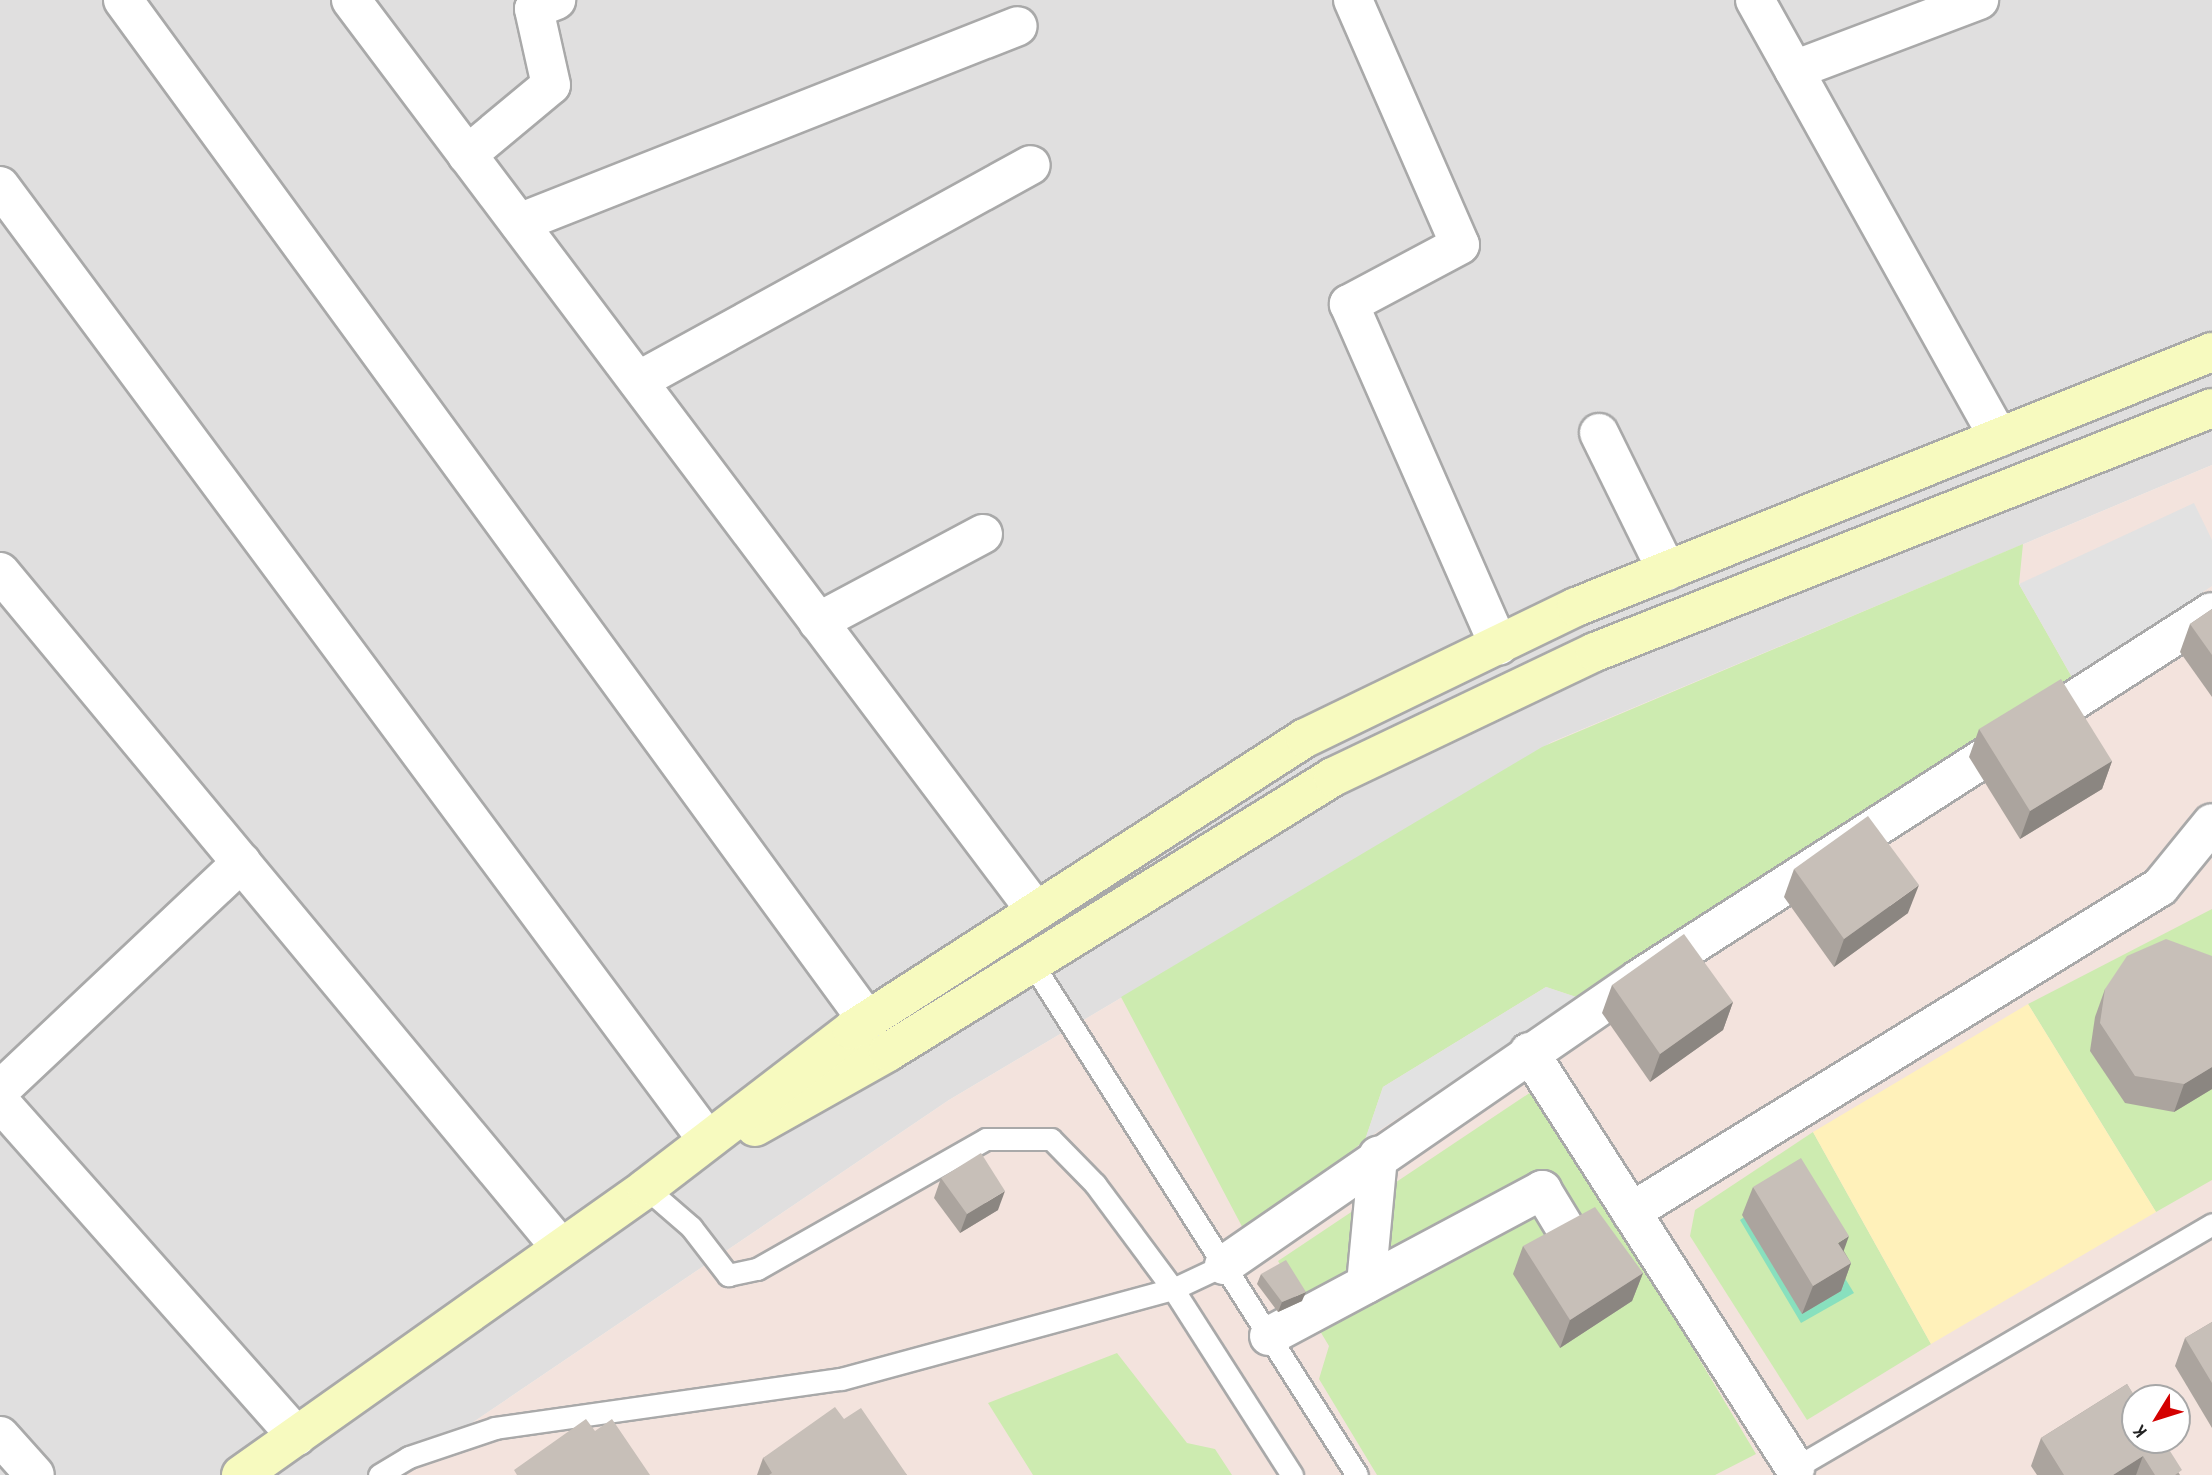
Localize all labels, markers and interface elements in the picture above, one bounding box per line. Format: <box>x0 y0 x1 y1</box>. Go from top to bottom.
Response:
north arrow <box>2121 1384 2191 1454</box>
text: K <box>2129 1420 2153 1442</box>

